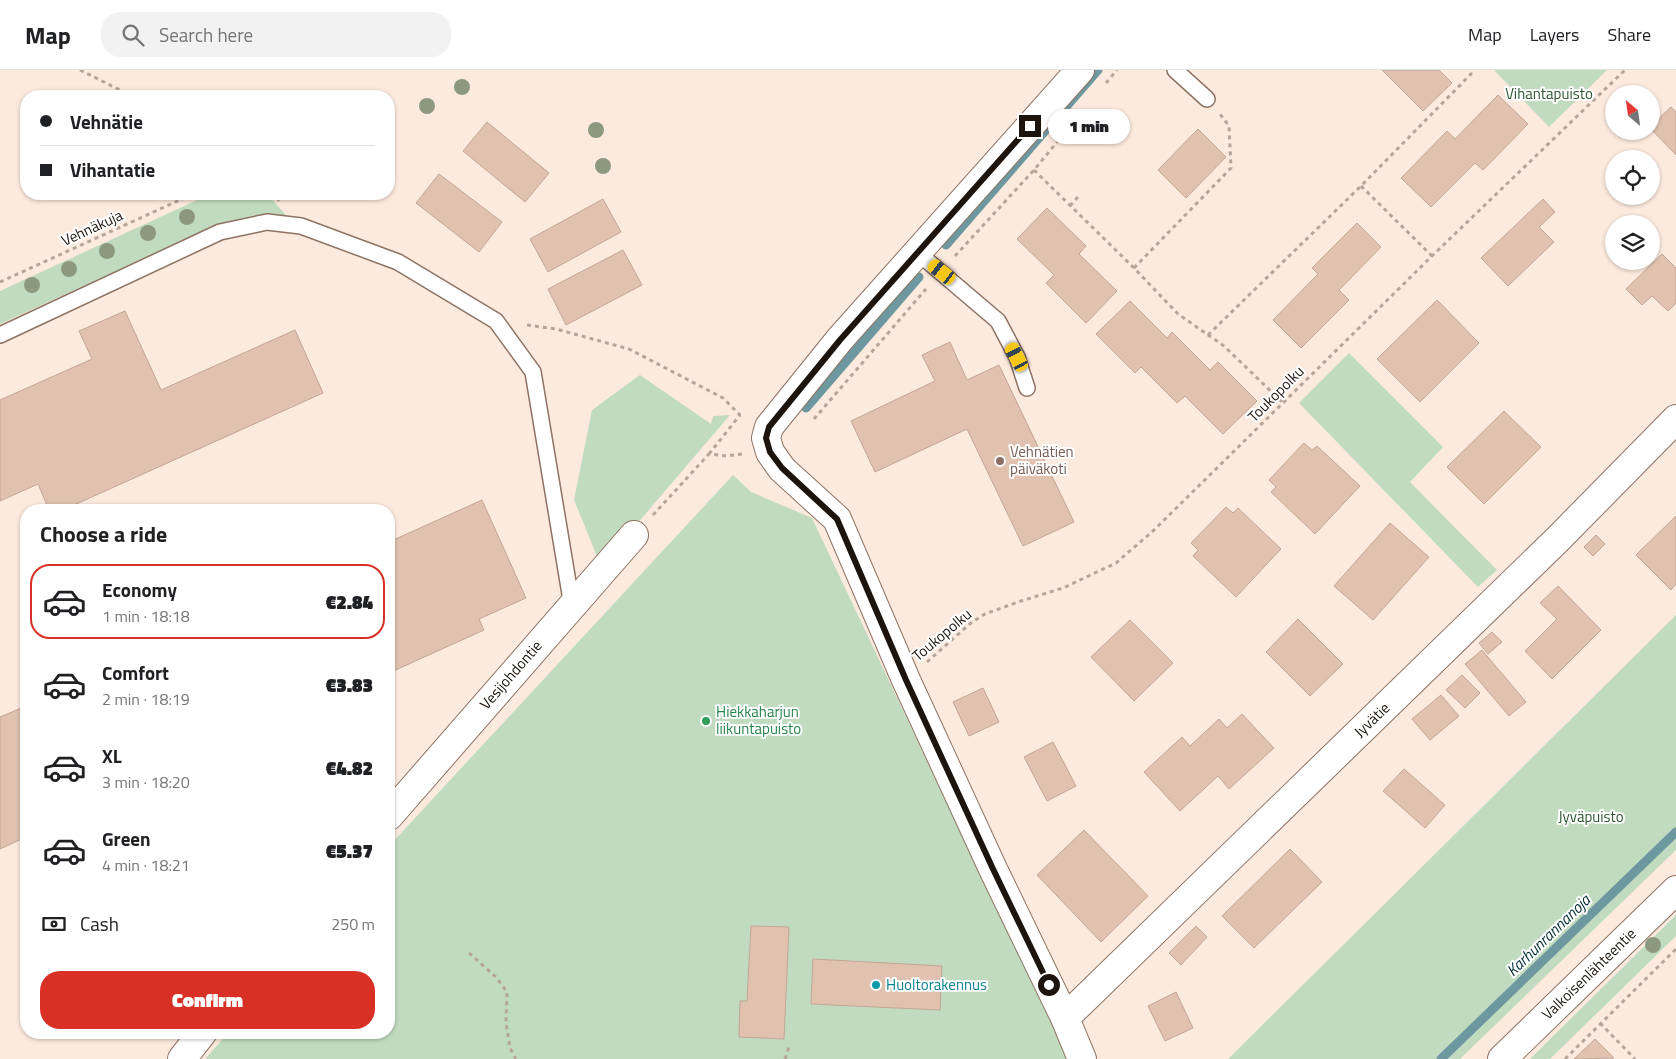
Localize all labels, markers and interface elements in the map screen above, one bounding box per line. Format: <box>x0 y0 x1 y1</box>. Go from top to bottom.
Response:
search box <box>101 12 451 57</box>
text: Map <box>25 17 71 53</box>
text: Search here <box>159 20 253 49</box>
icon: search <box>119 21 147 49</box>
text: Map <box>1468 21 1502 48</box>
text: Layers <box>1530 21 1579 48</box>
text: Share <box>1607 21 1651 48</box>
park label: Vihantapuisto <box>1505 82 1593 105</box>
north arrow <box>1605 85 1660 140</box>
map controls <box>1605 85 1660 270</box>
text: Vehnätie <box>70 107 143 136</box>
callout: 1 min <box>1048 108 1130 144</box>
text: 1 min <box>1069 114 1109 138</box>
route end <box>1019 115 1041 137</box>
button: locate <box>1605 150 1660 205</box>
text: Vihantatie <box>70 155 155 184</box>
street label: Vehnäkuja <box>57 203 127 252</box>
button: layers <box>1605 215 1660 270</box>
car <box>925 257 958 287</box>
car <box>1003 340 1030 374</box>
street label: Toukopolku <box>1242 360 1309 427</box>
place label: Vehnätien päiväkoti <box>1010 440 1074 480</box>
marker: Vehnätien päiväkoti <box>994 455 1006 467</box>
text: Choose a ride <box>40 517 167 551</box>
text: Economy <box>102 575 177 604</box>
icon: car <box>42 579 87 624</box>
text: €2.84 <box>326 587 373 616</box>
street label: Toukopolku <box>907 603 977 666</box>
text: 1 min · 18:18 <box>102 604 190 628</box>
street label: Vesijohdontie <box>474 635 547 714</box>
text: Comfort <box>102 658 169 687</box>
icon: car <box>42 662 87 707</box>
text: €3.83 <box>326 670 373 699</box>
text: 2 min · 18:19 <box>102 687 190 711</box>
street label: Jyvätie <box>1348 697 1395 743</box>
place label: Hiekkaharjun liikuntapuisto <box>716 700 801 740</box>
marker: Hiekkaharjun liikuntapuisto <box>700 715 712 727</box>
text: XL <box>102 741 122 770</box>
icon: car <box>42 745 87 790</box>
text: €4.82 <box>326 753 373 782</box>
text: 3 min · 18:20 <box>102 770 190 794</box>
park label: Jyväpuisto <box>1558 805 1624 828</box>
text: Green <box>102 824 151 853</box>
icon: car <box>42 828 87 873</box>
text: €5.37 <box>326 836 373 865</box>
text: 4 min · 18:21 <box>102 853 190 877</box>
water label: Karhunrannanoja <box>1500 888 1596 981</box>
text: Cash <box>80 909 119 938</box>
icon: cash <box>40 910 68 938</box>
text: 250 m <box>331 912 375 936</box>
street label: Valkoisenlähteentie <box>1536 922 1641 1025</box>
button: Confirm <box>40 971 375 1029</box>
place label: Huoltorakennus <box>886 973 987 996</box>
route start <box>1038 974 1060 996</box>
marker: Huoltorakennus <box>870 979 882 991</box>

